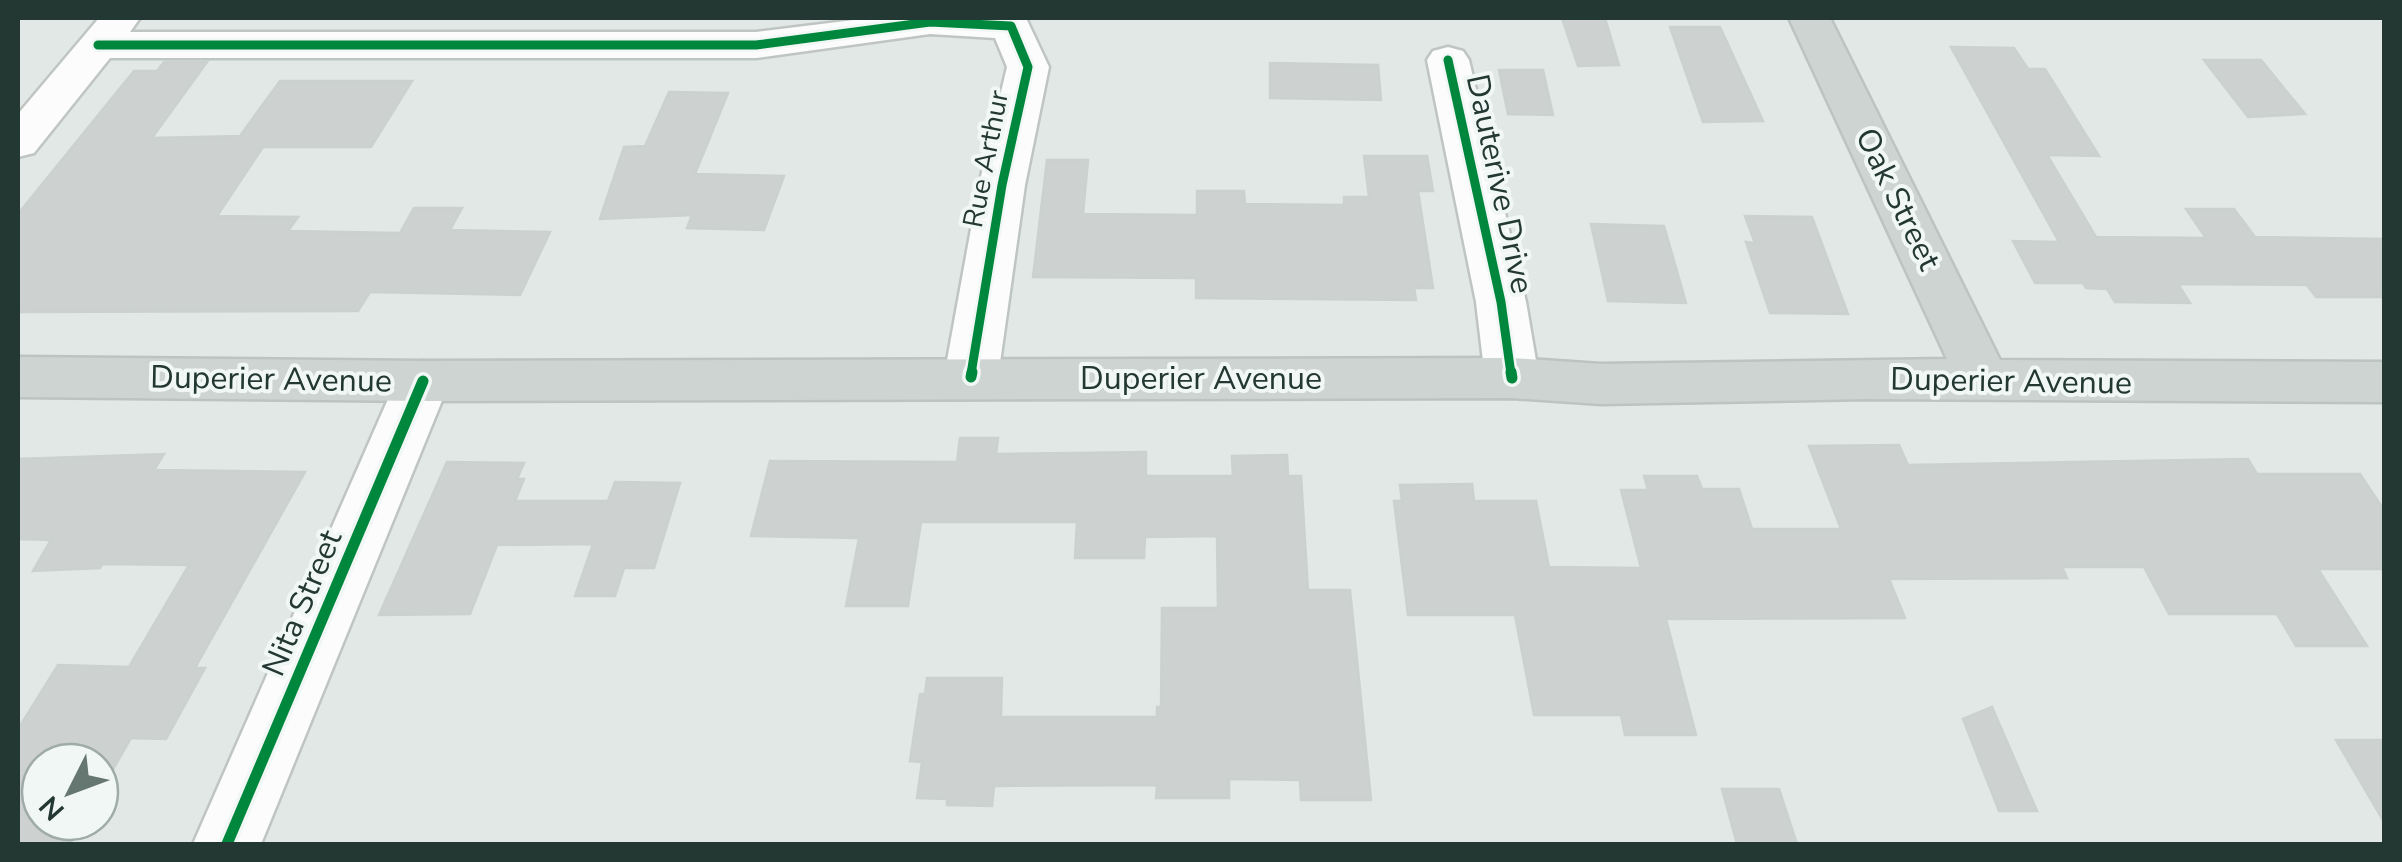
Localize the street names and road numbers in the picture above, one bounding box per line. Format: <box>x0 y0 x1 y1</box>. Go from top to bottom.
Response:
street label: Dauterive Drive <box>1456 70 1544 298</box>
street label: Rue Arthur <box>954 87 1018 231</box>
street label: Oak Street <box>1845 121 1951 278</box>
street label: Duperier Avenue <box>150 355 392 403</box>
street label: Duperier Avenue <box>1080 357 1322 400</box>
street label: Duperier Avenue <box>1890 357 2132 405</box>
street label: Nita Street <box>252 523 352 683</box>

